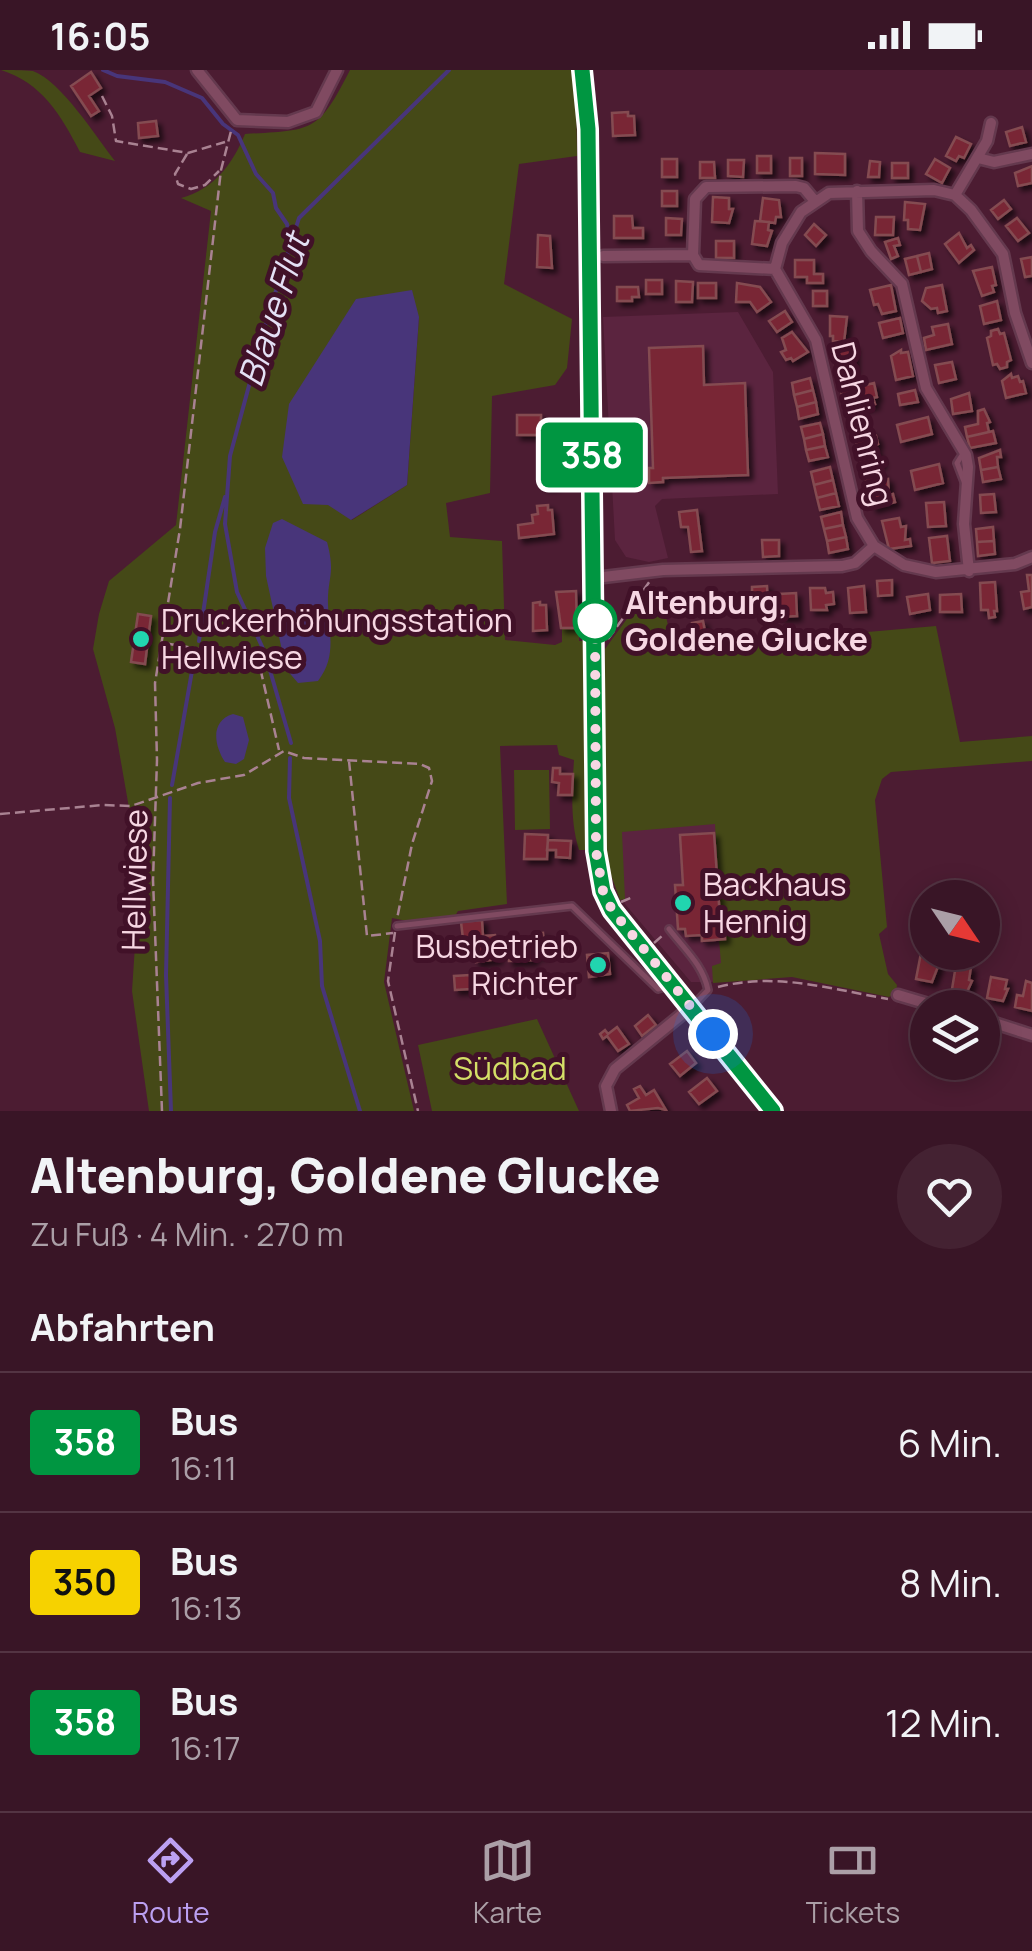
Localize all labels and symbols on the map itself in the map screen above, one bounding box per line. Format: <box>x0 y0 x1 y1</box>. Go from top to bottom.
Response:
water label: Blaue Flut <box>226 223 322 392</box>
street label: Dahlienring <box>821 337 905 510</box>
line badge: 358 <box>534 422 650 488</box>
place label: Altenburg, Goldene Glucke <box>625 580 868 661</box>
place label: Druckerhöhungsstation Hellwiese <box>161 598 513 679</box>
marker: Altenburg, Goldene Glucke <box>574 600 616 642</box>
marker: Druckerhöhungsstation Hellwiese <box>130 628 152 650</box>
street label: Hellwiese <box>111 809 157 951</box>
place label: Backhaus Hennig <box>703 862 847 943</box>
north arrow <box>910 880 1000 970</box>
marker: Backhaus Hennig <box>672 892 694 914</box>
place label: Busbetrieb Richter <box>415 924 578 1005</box>
marker: Busbetrieb Richter <box>587 954 609 976</box>
your location <box>688 1009 738 1059</box>
park label: Südbad <box>453 1046 567 1090</box>

